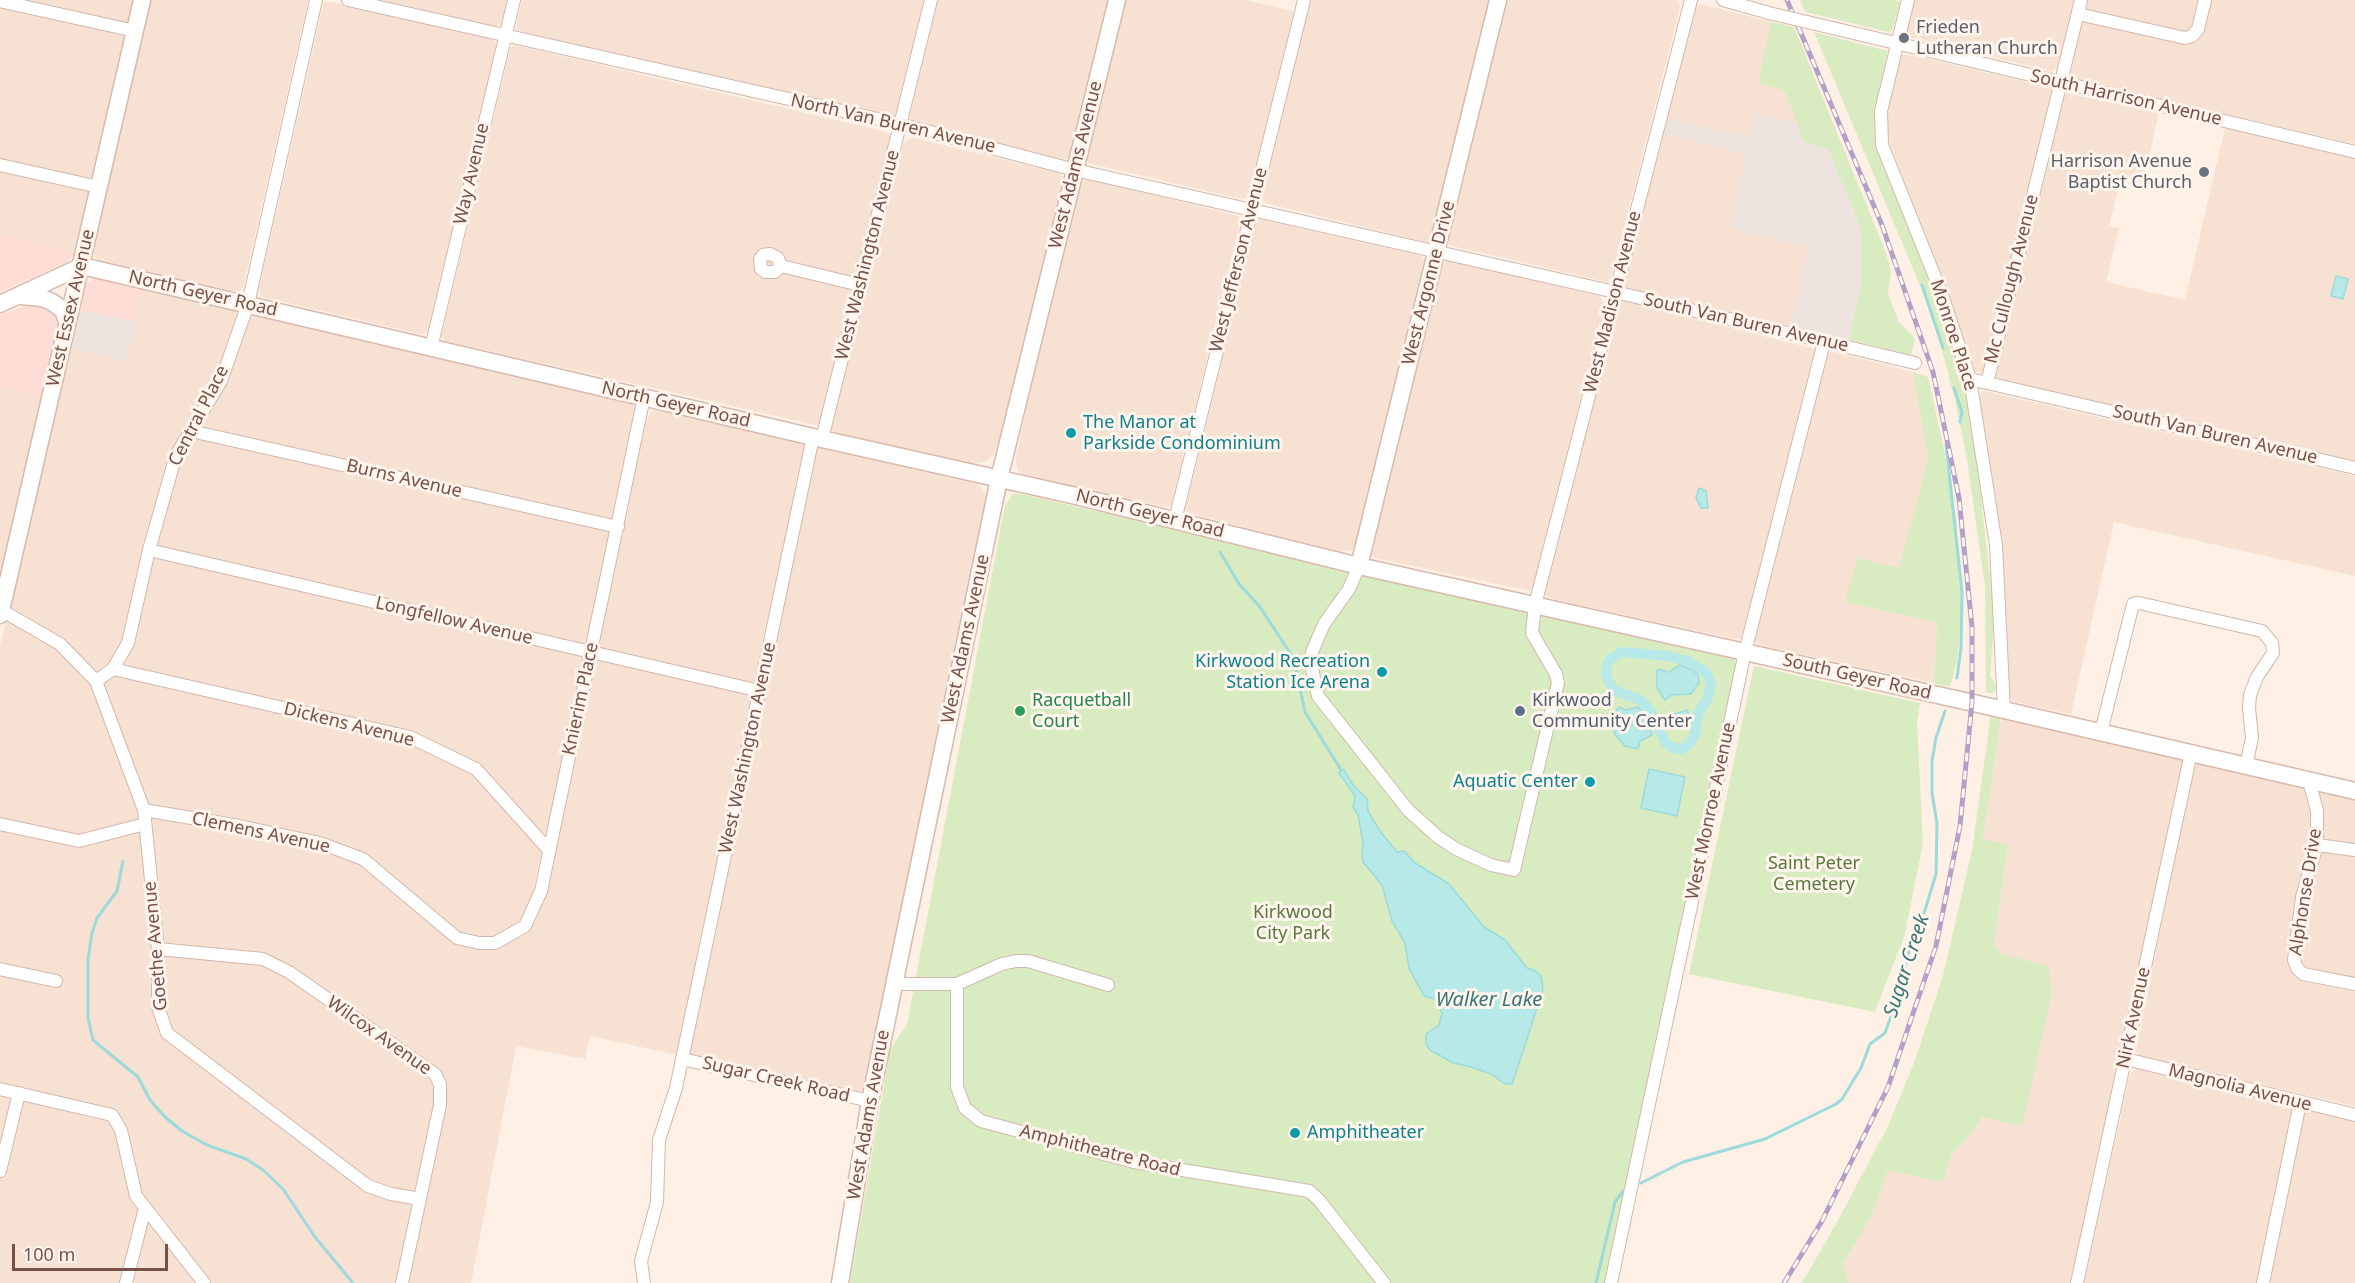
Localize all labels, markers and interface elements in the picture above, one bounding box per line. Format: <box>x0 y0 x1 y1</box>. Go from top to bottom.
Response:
place label: Frieden Lutheran Church <box>1916 17 2058 60</box>
marker: Frieden Lutheran Church <box>1897 31 1911 45</box>
street label: South Harrison Avenue <box>2028 65 2224 131</box>
street label: West Adams Avenue <box>1045 79 1107 251</box>
street label: North Van Buren Avenue <box>788 90 998 158</box>
street label: Way Avenue <box>450 121 494 227</box>
street label: West Washington Avenue <box>831 148 905 362</box>
place label: Harrison Avenue Baptist Church <box>2051 151 2192 194</box>
street label: West Jefferson Avenue <box>1206 165 1272 355</box>
marker: Harrison Avenue Baptist Church <box>2197 165 2211 179</box>
street label: Mc Cullough Avenue <box>1981 192 2043 366</box>
street label: West Argonne Drive <box>1398 199 1460 367</box>
street label: West Madison Avenue <box>1580 209 1646 395</box>
street label: West Essex Avenue <box>42 227 100 389</box>
street label: North Geyer Road <box>127 266 279 322</box>
street label: Monroe Place <box>1925 277 1981 393</box>
street label: South Van Buren Avenue <box>1641 289 1851 357</box>
street label: Central Place <box>164 362 234 470</box>
street label: North Geyer Road <box>600 377 752 433</box>
street label: South Van Buren Avenue <box>2110 401 2320 469</box>
place label: The Manor at Parkside Condominium <box>1083 412 1281 454</box>
marker: The Manor at Parkside Condominium <box>1064 426 1078 440</box>
street label: Burns Avenue <box>344 455 464 503</box>
street label: North Geyer Road <box>1074 485 1226 543</box>
street label: West Adams Avenue <box>938 552 994 726</box>
street label: Longfellow Avenue <box>373 592 535 650</box>
street label: Knierim Place <box>558 640 604 758</box>
street label: West Washington Avenue <box>715 640 781 856</box>
street label: South Geyer Road <box>1781 649 1933 705</box>
place label: Kirkwood Recreation Station Ice Arena <box>1195 651 1370 694</box>
marker: Kirkwood Recreation Station Ice Arena <box>1375 665 1389 679</box>
place label: Racquetball Court <box>1032 690 1131 732</box>
place label: Kirkwood Community Center <box>1532 690 1692 732</box>
street label: Dickens Avenue <box>281 698 417 752</box>
marker: Racquetball Court <box>1013 704 1027 718</box>
marker: Kirkwood Community Center <box>1513 704 1527 718</box>
street label: West Monroe Avenue <box>1682 720 1740 902</box>
place label: Aquatic Center <box>1453 771 1578 793</box>
marker: Aquatic Center <box>1583 775 1597 789</box>
street label: Clemens Avenue <box>190 808 332 858</box>
street label: Alphonse Drive <box>2285 827 2327 957</box>
park label: Saint Peter Cemetery <box>1768 853 1860 896</box>
street label: Goethe Avenue <box>140 880 172 1012</box>
park label: Kirkwood City Park <box>1253 902 1333 944</box>
water label: Sugar Creek <box>1879 911 1935 1021</box>
street label: Nirk Avenue <box>2113 965 2155 1071</box>
water label: Walker Lake <box>1436 988 1542 1012</box>
street label: Wilcox Avenue <box>323 992 435 1080</box>
street label: West Adams Avenue <box>843 1028 895 1202</box>
street label: Sugar Creek Road <box>700 1053 852 1107</box>
street label: Magnolia Avenue <box>2166 1060 2314 1116</box>
street label: Amphitheatre Road <box>1017 1121 1183 1181</box>
place label: Amphitheater <box>1307 1122 1424 1144</box>
marker: Amphitheater <box>1288 1126 1302 1140</box>
scale bar <box>15 1232 171 1270</box>
text: 100 m <box>23 1242 75 1266</box>

